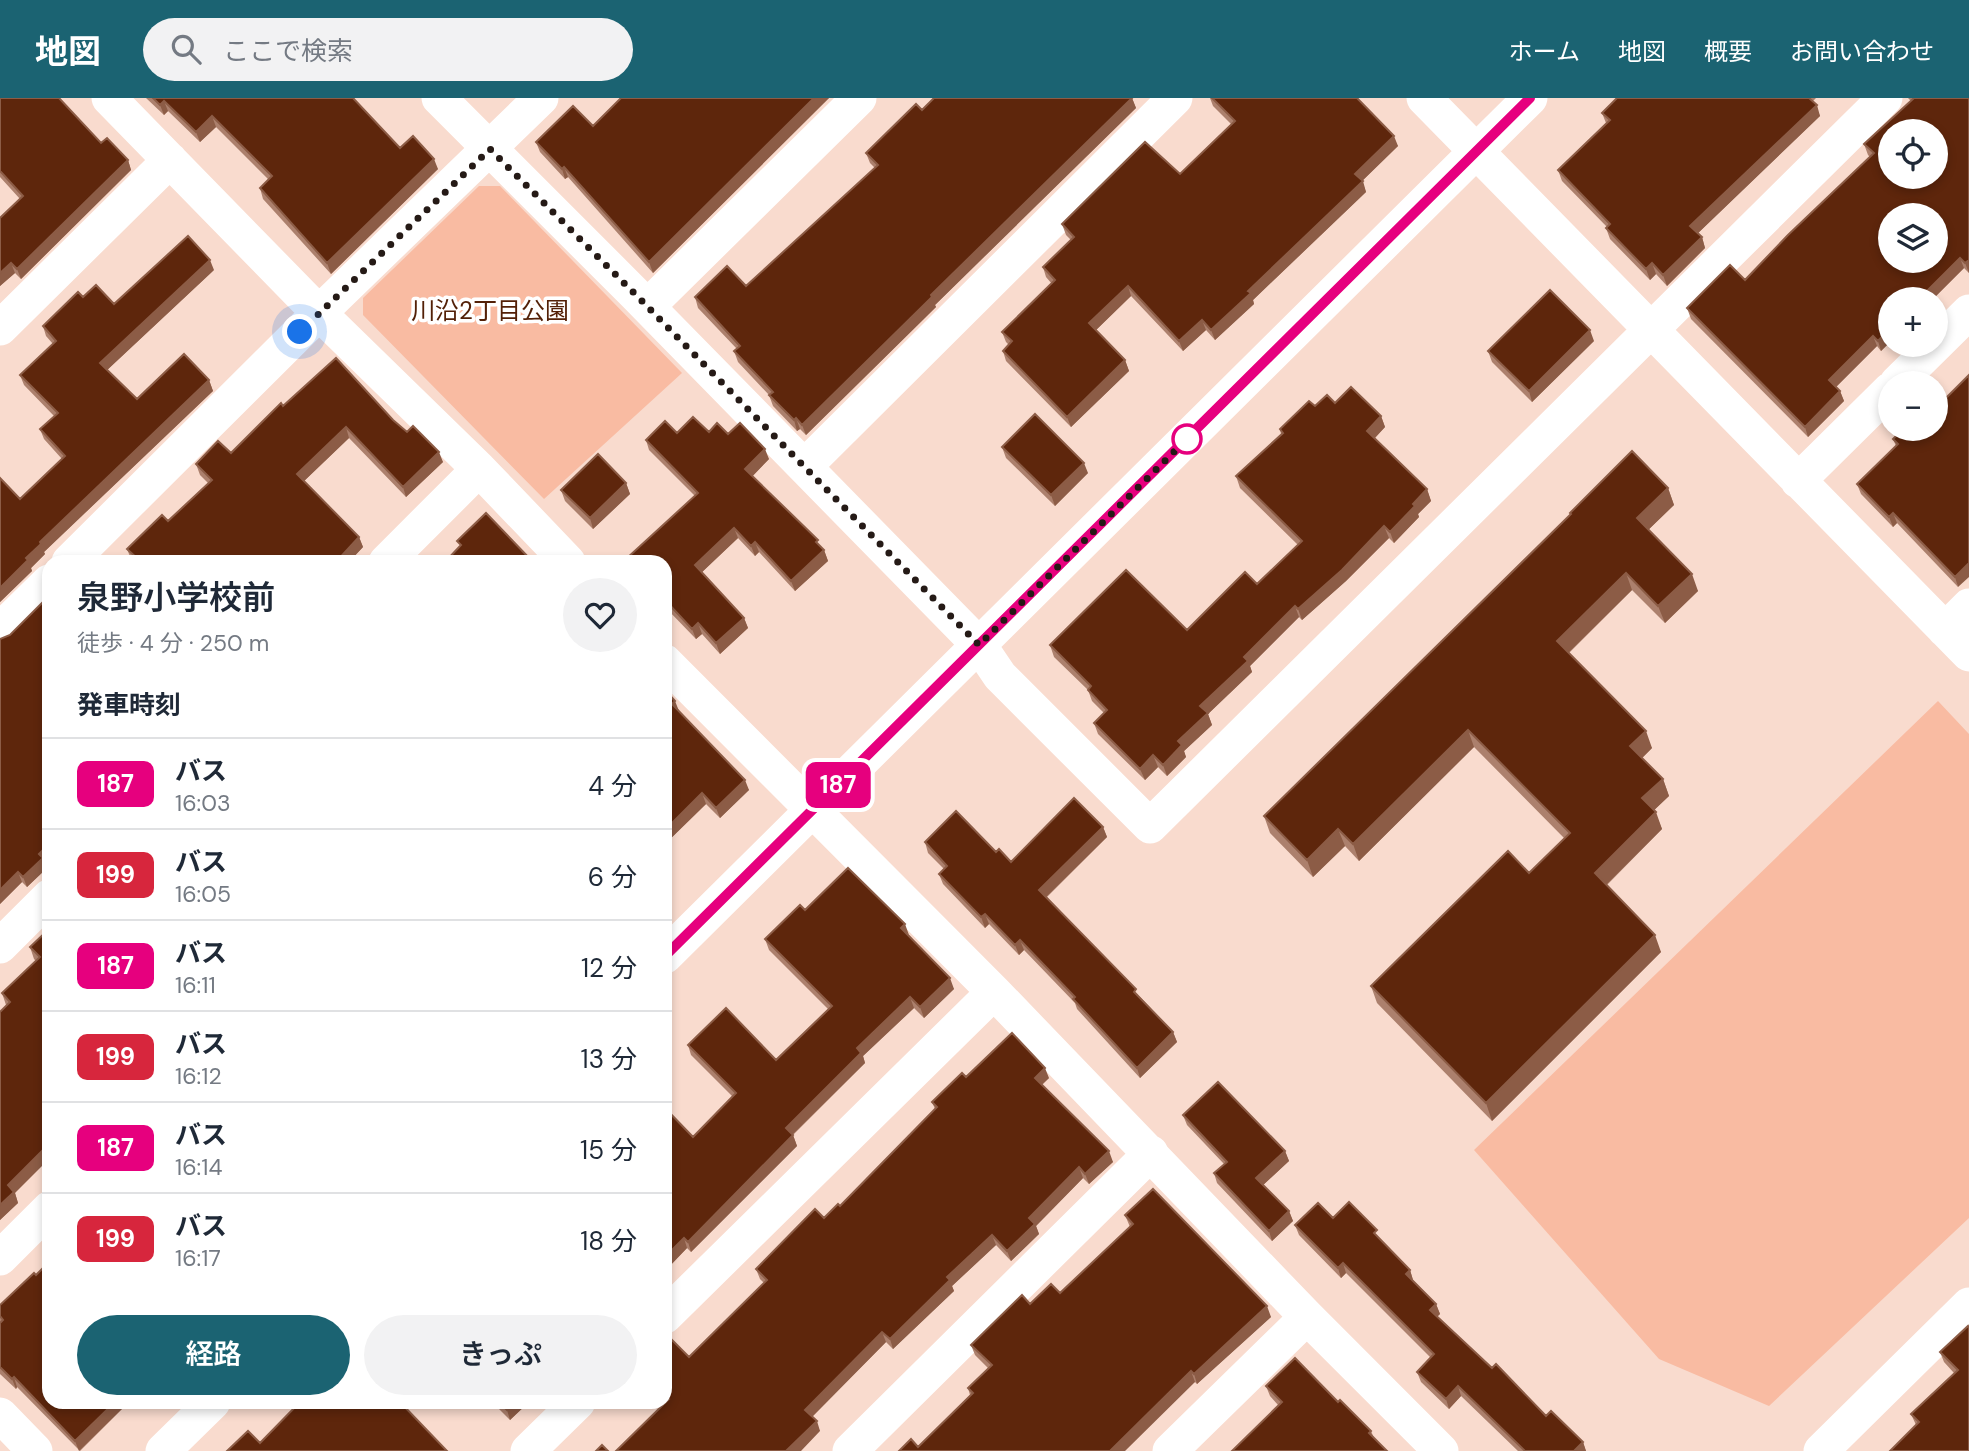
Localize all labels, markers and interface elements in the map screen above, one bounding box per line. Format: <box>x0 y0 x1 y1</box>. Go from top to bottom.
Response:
search box <box>143 18 633 81</box>
text: 地図 <box>35 30 101 73</box>
icon: search <box>167 30 205 68</box>
text: ここで検索 <box>223 34 353 68</box>
text: ホーム <box>1509 36 1580 67</box>
text: 地図 <box>1618 36 1666 67</box>
text: 概要 <box>1704 36 1752 67</box>
text: お問い合わせ <box>1790 36 1934 67</box>
map controls <box>1878 119 1948 441</box>
button: locate <box>1878 119 1948 189</box>
button: layers <box>1878 203 1948 273</box>
button: + <box>1878 287 1948 357</box>
park label: 川沿2丁目公園 <box>411 295 569 326</box>
your location <box>282 314 317 349</box>
button: − <box>1878 371 1948 441</box>
unlabelled marker <box>1172 424 1202 454</box>
text: 泉野小学校前 <box>77 576 275 619</box>
button: heart <box>563 578 637 652</box>
text: 徒歩 · 4 分 · 250 m <box>77 628 269 658</box>
text: 発車時刻 <box>77 688 181 722</box>
text: バス <box>175 754 227 788</box>
line badge: 187 <box>798 762 878 808</box>
text: 187 <box>97 768 134 799</box>
text: 4 分 <box>588 769 637 803</box>
text: 187 <box>820 769 856 800</box>
text: 16:03 <box>175 788 231 818</box>
text: バス <box>175 845 227 879</box>
text: 199 <box>96 859 135 890</box>
text: 6 分 <box>588 860 637 894</box>
text: 16:05 <box>175 879 231 909</box>
text: バス <box>175 936 227 970</box>
text: 187 <box>97 950 134 981</box>
text: 12 分 <box>581 951 637 985</box>
text: 16:11 <box>175 970 216 1000</box>
text: バス <box>175 1027 227 1061</box>
text: 199 <box>96 1041 135 1072</box>
text: 13 分 <box>581 1042 637 1076</box>
text: 16:12 <box>175 1061 222 1091</box>
text: バス <box>175 1118 227 1152</box>
text: 187 <box>97 1132 134 1163</box>
text: 15 分 <box>580 1133 637 1167</box>
text: 16:14 <box>175 1152 222 1182</box>
text: バス <box>175 1209 227 1243</box>
text: 199 <box>96 1223 135 1254</box>
text: 18 分 <box>580 1224 637 1258</box>
text: 16:17 <box>175 1243 221 1273</box>
button: 経路 <box>77 1315 350 1395</box>
button: きっぷ <box>364 1315 637 1395</box>

